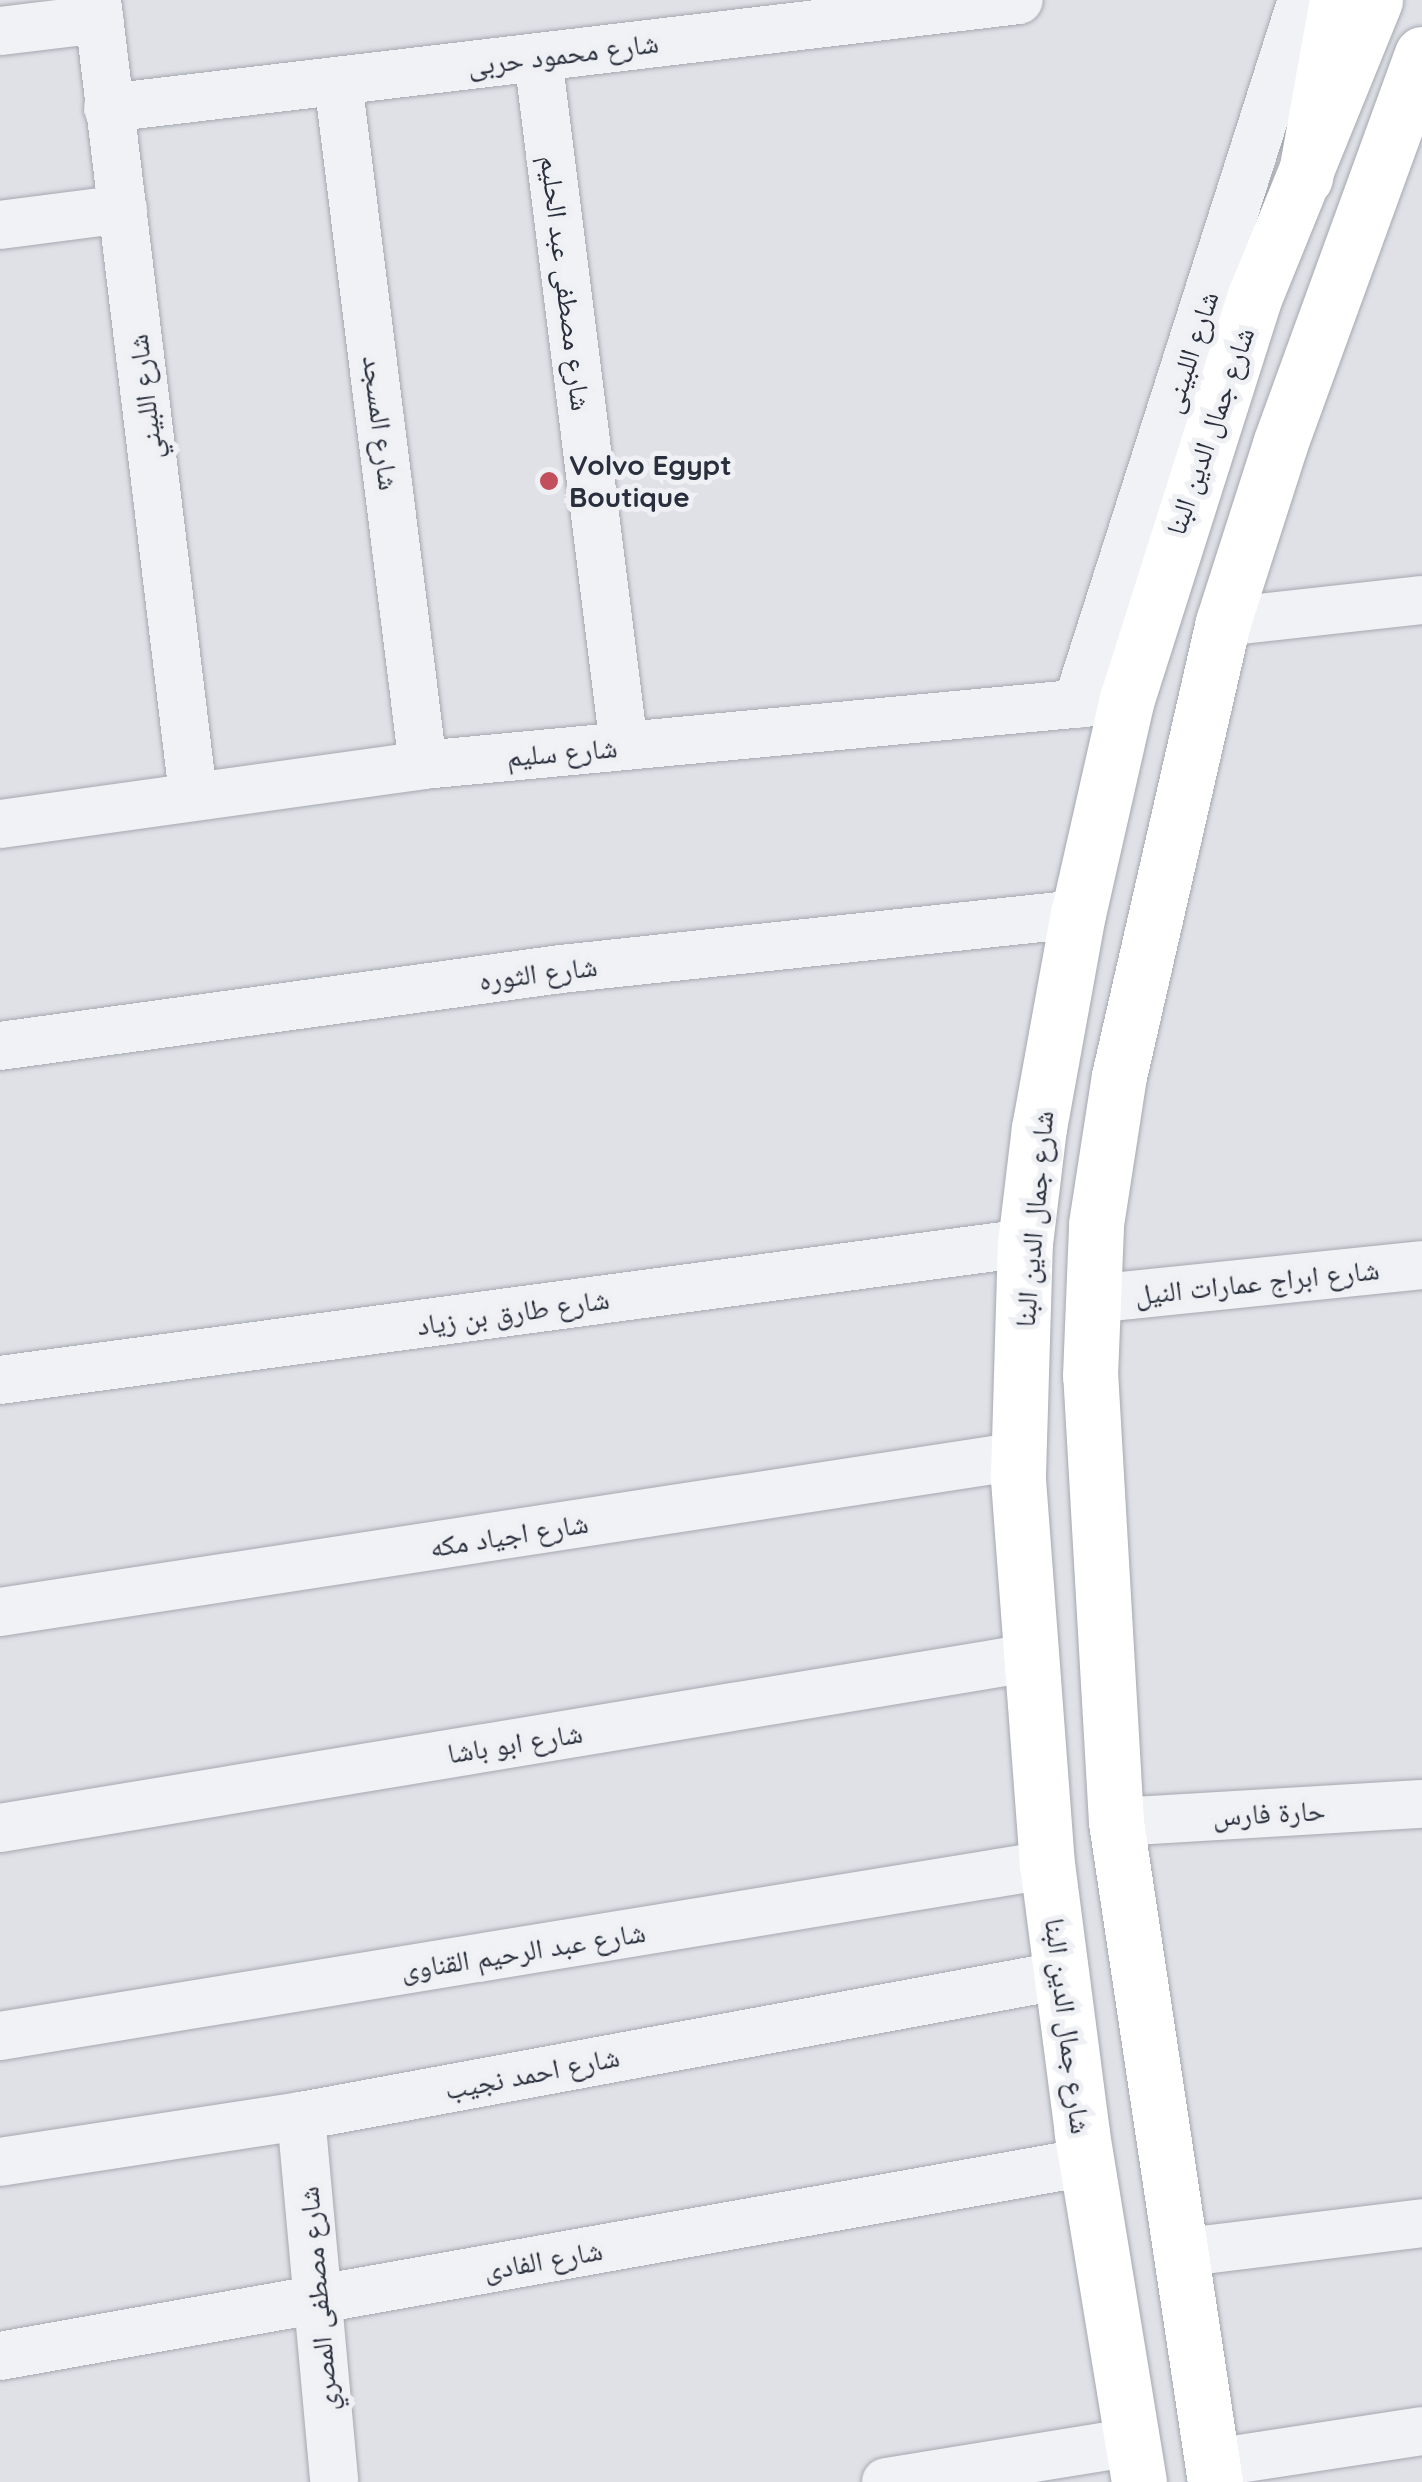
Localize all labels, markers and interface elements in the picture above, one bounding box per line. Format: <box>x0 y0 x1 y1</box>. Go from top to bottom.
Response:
street label: شارع محمود حربى <box>466 26 660 82</box>
street label: شارع مصطفى عبد الحليم <box>534 153 598 413</box>
street label: شارع اللبينى <box>1155 287 1225 417</box>
street label: شارع جمال الدين البنا <box>1159 323 1261 539</box>
street label: شارع اللبيني <box>121 332 169 462</box>
street label: شارع المسجد <box>356 354 406 492</box>
place label: Volvo Egypt Boutique <box>569 448 732 514</box>
marker: Volvo Egypt Boutique <box>538 470 560 492</box>
street label: شارع سليم <box>505 730 619 774</box>
street label: شارع الثوره <box>477 949 599 997</box>
street label: شارع جمال الدين البنا <box>1008 1109 1060 1329</box>
street label: شارع ابراج عمارات النيل <box>1133 1252 1381 1312</box>
street label: شارع طارق بن زياد <box>415 1282 611 1342</box>
street label: شارع اجياد مكه <box>427 1506 591 1564</box>
street label: شارع ابو باشا <box>445 1716 585 1770</box>
street label: حارة فارس <box>1212 1793 1326 1833</box>
street label: شارع عبد الرحيم القناوى <box>398 1915 648 1987</box>
street label: شارع جمال الدين البنا <box>1038 1916 1098 2136</box>
street label: شارع احمد نجيب <box>442 2040 622 2106</box>
street label: شارع مصطفى المصري <box>291 2185 345 2413</box>
street label: شارع الفادى <box>481 2233 605 2287</box>

